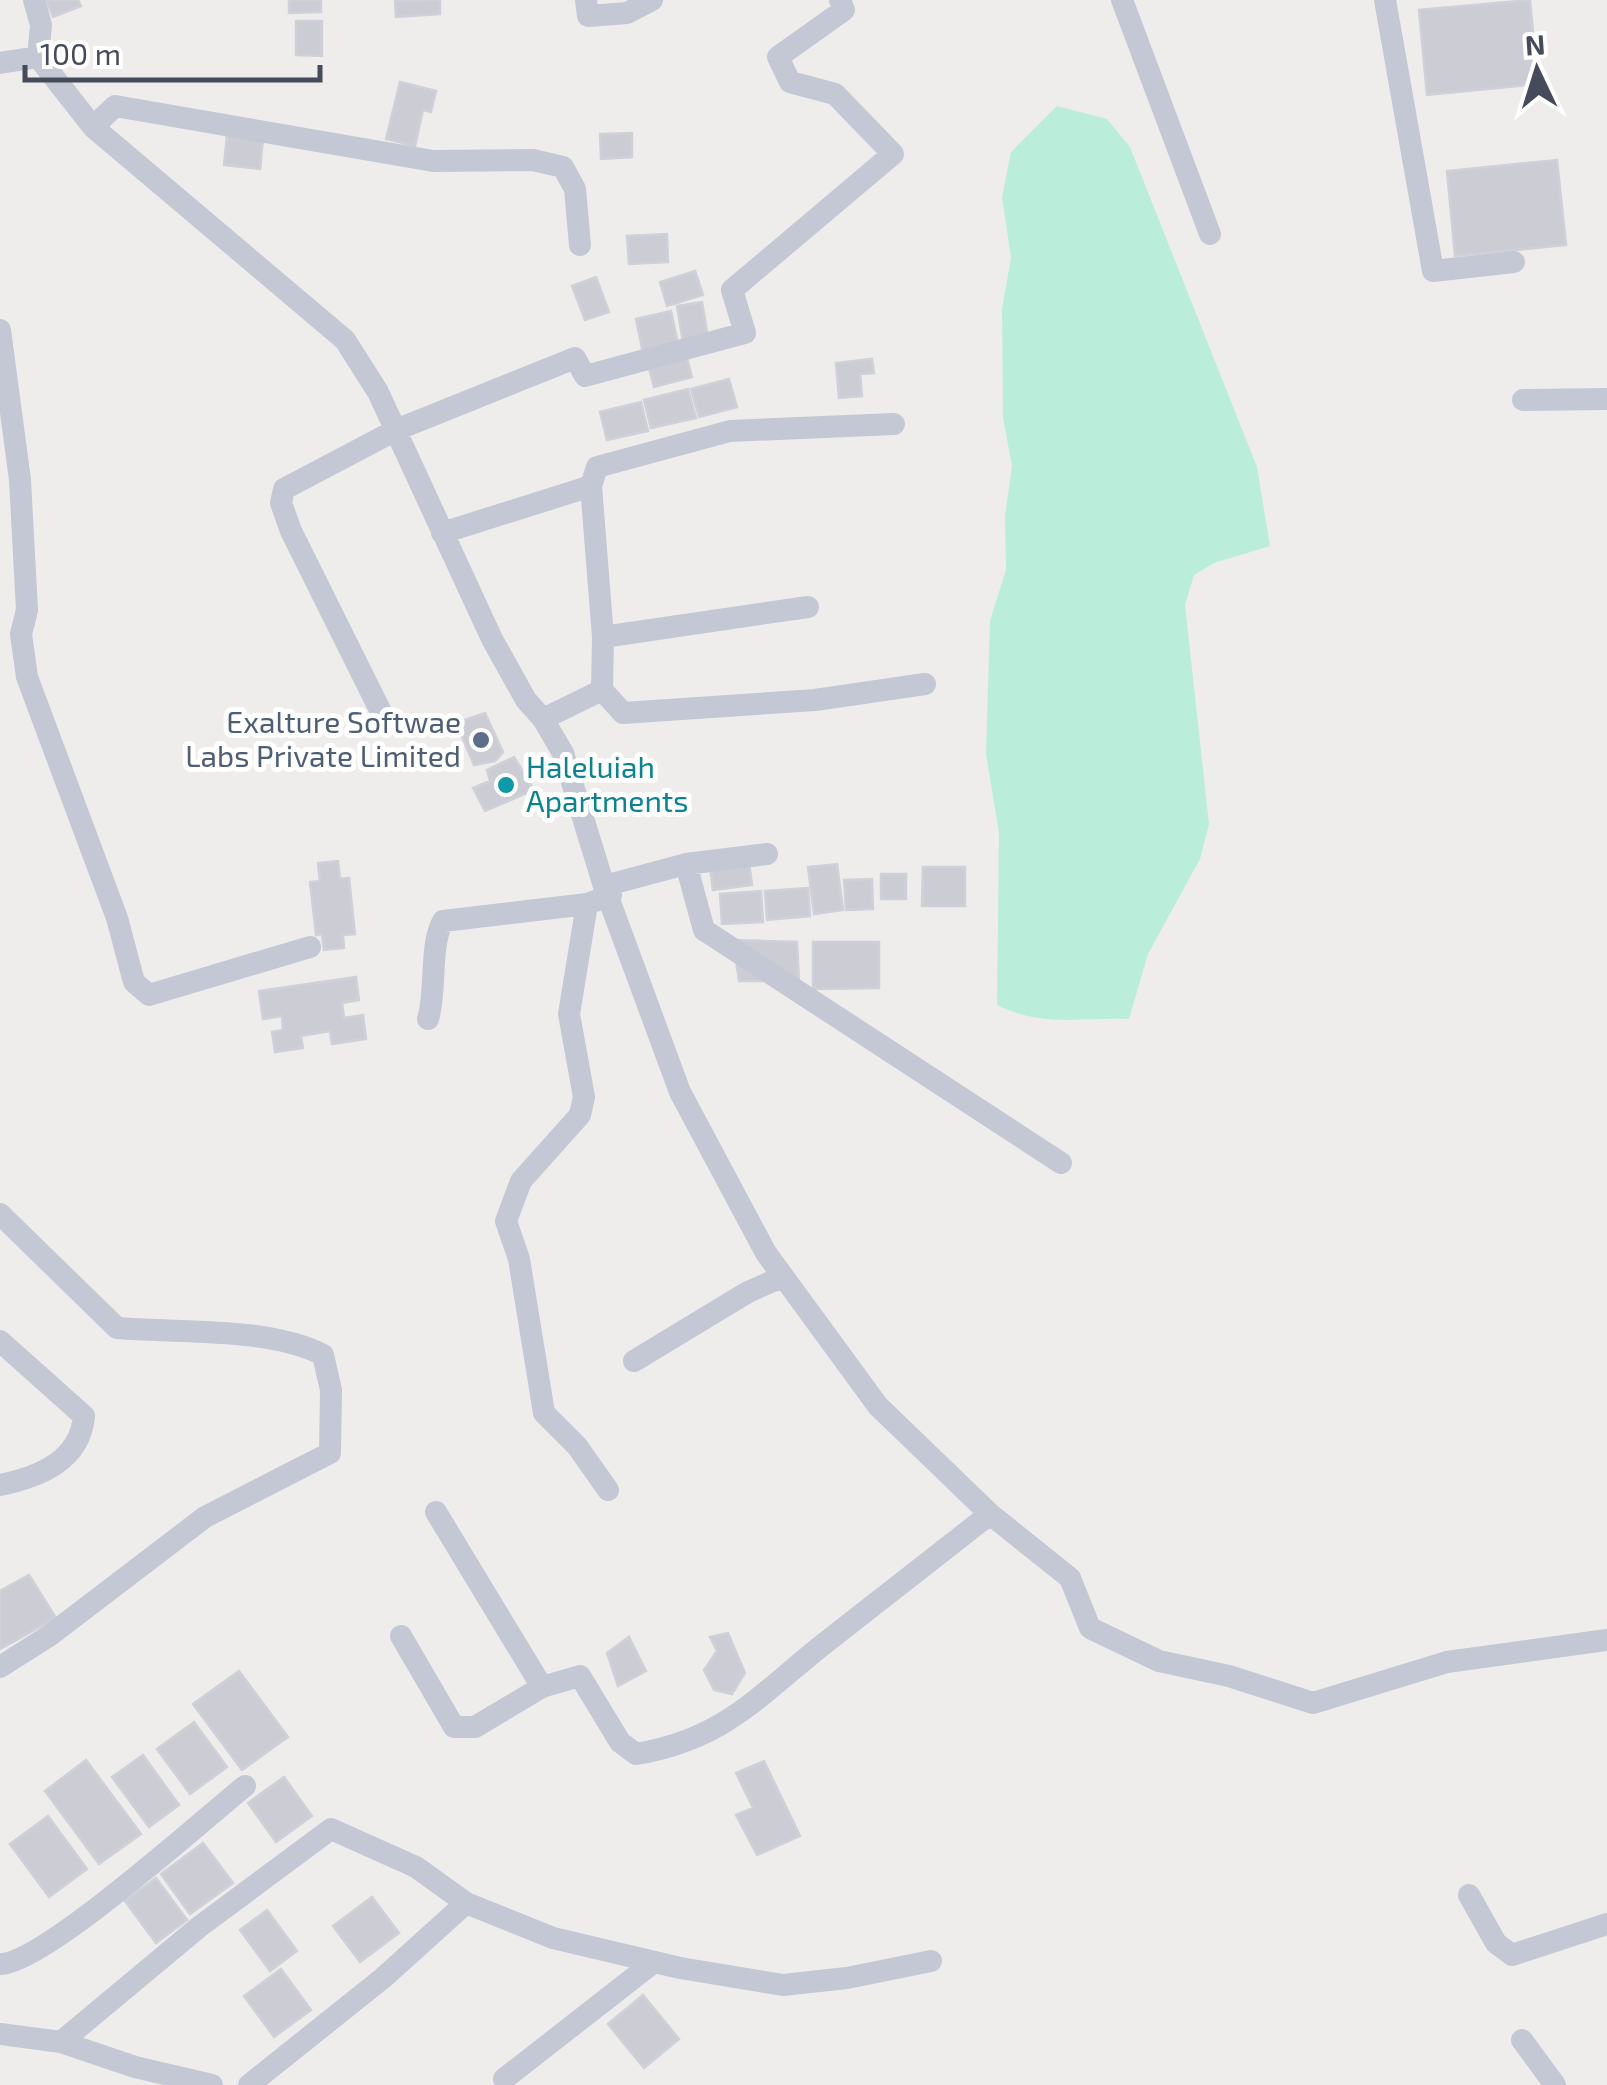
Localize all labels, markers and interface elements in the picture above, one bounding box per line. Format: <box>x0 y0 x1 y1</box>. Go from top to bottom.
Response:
scale bar <box>25 20 320 82</box>
north arrow <box>1487 20 1587 120</box>
text: N <box>1524 26 1546 62</box>
text: 100 m <box>40 35 121 71</box>
place label: Exalture Softwae Labs Private Limited <box>185 703 461 773</box>
marker: Exalture Softwae Labs Private Limited <box>470 729 492 751</box>
place label: Haleluiah Apartments <box>526 748 688 818</box>
marker: Haleluiah Apartments <box>495 774 517 796</box>

